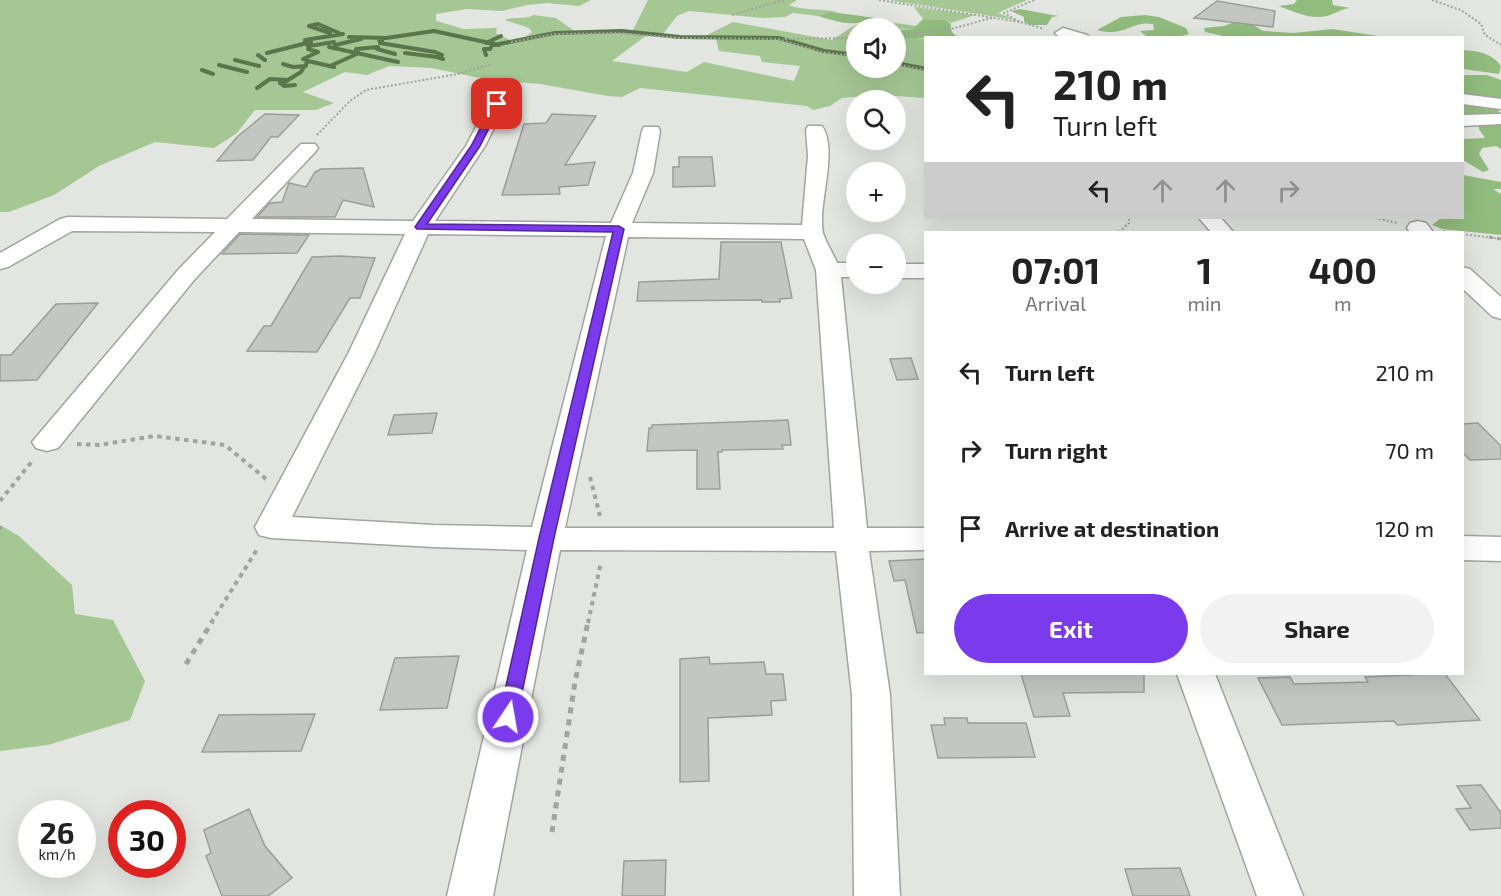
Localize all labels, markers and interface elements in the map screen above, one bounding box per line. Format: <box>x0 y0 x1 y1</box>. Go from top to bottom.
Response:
map controls <box>846 18 906 294</box>
button: sound <box>846 18 906 78</box>
text: 210 m <box>1053 58 1168 108</box>
icon: left <box>954 60 1032 138</box>
pin <box>471 78 522 129</box>
icon: arrive <box>480 87 513 120</box>
button: search <box>846 90 906 150</box>
text: Turn left <box>1053 109 1157 141</box>
button: + <box>846 162 906 222</box>
icon: left <box>1083 174 1116 207</box>
icon: ahead <box>1146 174 1179 207</box>
icon: ahead <box>1209 174 1242 207</box>
icon: right <box>1272 174 1305 207</box>
button: − <box>846 234 906 294</box>
text: 07:01 <box>1011 248 1100 291</box>
text: 1 <box>1197 248 1212 291</box>
text: 400 <box>1309 248 1377 291</box>
text: Arrival <box>1025 291 1086 315</box>
text: min <box>1187 291 1221 315</box>
text: m <box>1334 291 1352 315</box>
icon: left <box>954 356 987 389</box>
text: Turn left <box>1005 359 1094 385</box>
text: 210 m <box>1375 359 1434 385</box>
icon: right <box>954 434 987 467</box>
text: Turn right <box>1005 437 1107 463</box>
text: 70 m <box>1385 437 1434 463</box>
icon: arrive <box>954 512 987 545</box>
text: Arrive at destination <box>1005 515 1219 541</box>
text: 120 m <box>1375 515 1434 541</box>
button: Exit <box>954 594 1188 663</box>
button: Share <box>1200 594 1434 663</box>
position arrow <box>476 685 540 749</box>
speed limit sign: 30 <box>108 800 186 878</box>
text: 26 <box>39 814 75 850</box>
text: km/h <box>38 845 76 863</box>

